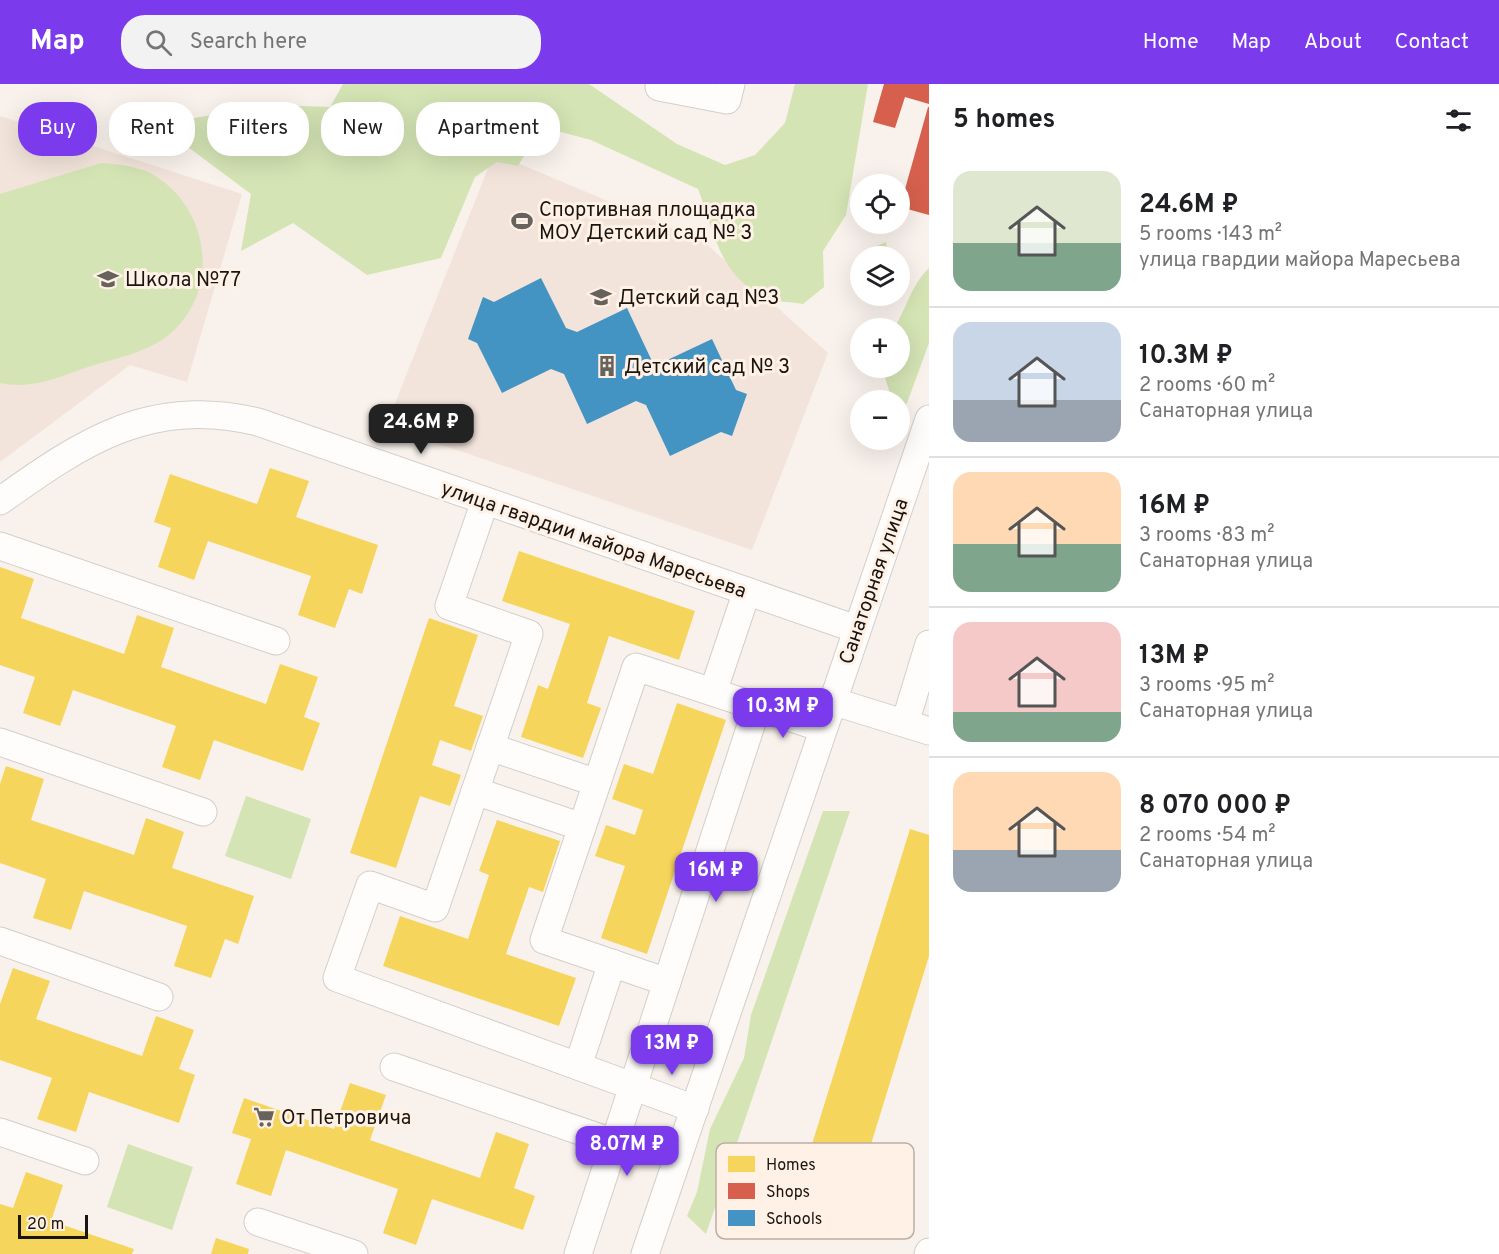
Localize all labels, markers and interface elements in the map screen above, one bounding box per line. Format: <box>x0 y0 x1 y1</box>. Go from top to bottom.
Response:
search box <box>121 15 541 69</box>
text: Map <box>30 24 85 60</box>
icon: search <box>142 26 175 59</box>
text: Search here <box>190 29 307 56</box>
text: Home <box>1143 29 1199 56</box>
text: Map <box>1232 29 1271 56</box>
text: About <box>1304 29 1362 56</box>
text: Contact <box>1395 29 1469 56</box>
chip: Buy <box>18 102 97 156</box>
chip: Rent <box>109 102 195 156</box>
chip: Filters <box>207 102 309 156</box>
chip: New <box>321 102 404 156</box>
chip: Apartment <box>416 102 560 156</box>
text: 5 homes <box>953 104 1055 137</box>
icon: filters <box>1442 104 1475 137</box>
map controls <box>850 174 910 450</box>
button: locate <box>850 174 910 234</box>
text: 24.6M ₽ <box>1139 189 1239 222</box>
icon: home <box>1001 195 1073 267</box>
place label: Спортивная площадка МОУ Детский сад № 3 <box>539 198 756 247</box>
sports icon: Спортивная площадка МОУ Детский сад № 3 <box>510 209 534 233</box>
text: 5 rooms · 143 m² <box>1139 222 1282 248</box>
button: layers <box>850 246 910 306</box>
text: улица гвардии майора Маресьева <box>1139 248 1461 274</box>
school or university icon: Школа №77 <box>96 267 120 291</box>
place label: Школа №77 <box>125 268 241 294</box>
school or university icon: Детский сад №3 <box>589 285 613 309</box>
place label: Детский сад №3 <box>618 286 779 312</box>
button: + <box>850 318 910 378</box>
text: 10.3M ₽ <box>1139 340 1233 373</box>
icon: home <box>1001 346 1073 418</box>
building icon: Детский сад № 3 <box>595 354 619 378</box>
place label: Детский сад № 3 <box>624 355 790 381</box>
text: 2 rooms · 60 m² <box>1139 373 1275 399</box>
button: − <box>850 390 910 450</box>
text: Санаторная улица <box>1139 399 1313 425</box>
pin: 24.6M ₽ <box>366 404 476 455</box>
text: 24.6M ₽ <box>383 410 459 436</box>
street label: улица гвардии майора Маресьева <box>437 476 750 606</box>
text: 16M ₽ <box>1139 490 1210 523</box>
street label: Санаторная улица <box>834 495 916 668</box>
icon: home <box>1001 496 1073 568</box>
text: 3 rooms · 83 m² <box>1139 523 1274 549</box>
text: Санаторная улица <box>1139 549 1313 575</box>
text: 13M ₽ <box>1139 640 1210 673</box>
icon: home <box>1001 646 1073 718</box>
text: 3 rooms · 95 m² <box>1139 673 1275 699</box>
pin: 10.3M ₽ <box>728 688 838 739</box>
text: 10.3M ₽ <box>747 694 819 720</box>
text: Санаторная улица <box>1139 699 1313 725</box>
text: 8 070 000 ₽ <box>1139 790 1291 823</box>
icon: home <box>1001 796 1073 868</box>
text: 2 rooms · 54 m² <box>1139 823 1276 849</box>
text: Санаторная улица <box>1139 849 1313 875</box>
pin: 16M ₽ <box>674 852 758 903</box>
text: 16M ₽ <box>689 858 743 884</box>
pin: 13M ₽ <box>630 1025 714 1076</box>
text: 13M ₽ <box>645 1031 699 1057</box>
supermarket icon: От Петровича <box>252 1105 276 1129</box>
place label: От Петровича <box>281 1106 411 1132</box>
pin: 8.07M ₽ <box>572 1126 682 1177</box>
text: 8.07M ₽ <box>590 1132 664 1158</box>
legend <box>716 1143 914 1239</box>
text: Homes <box>766 1156 816 1176</box>
text: Shops <box>766 1183 810 1203</box>
text: Schools <box>766 1210 822 1230</box>
scale bar <box>18 1212 88 1240</box>
text: 20 m <box>27 1215 64 1235</box>

